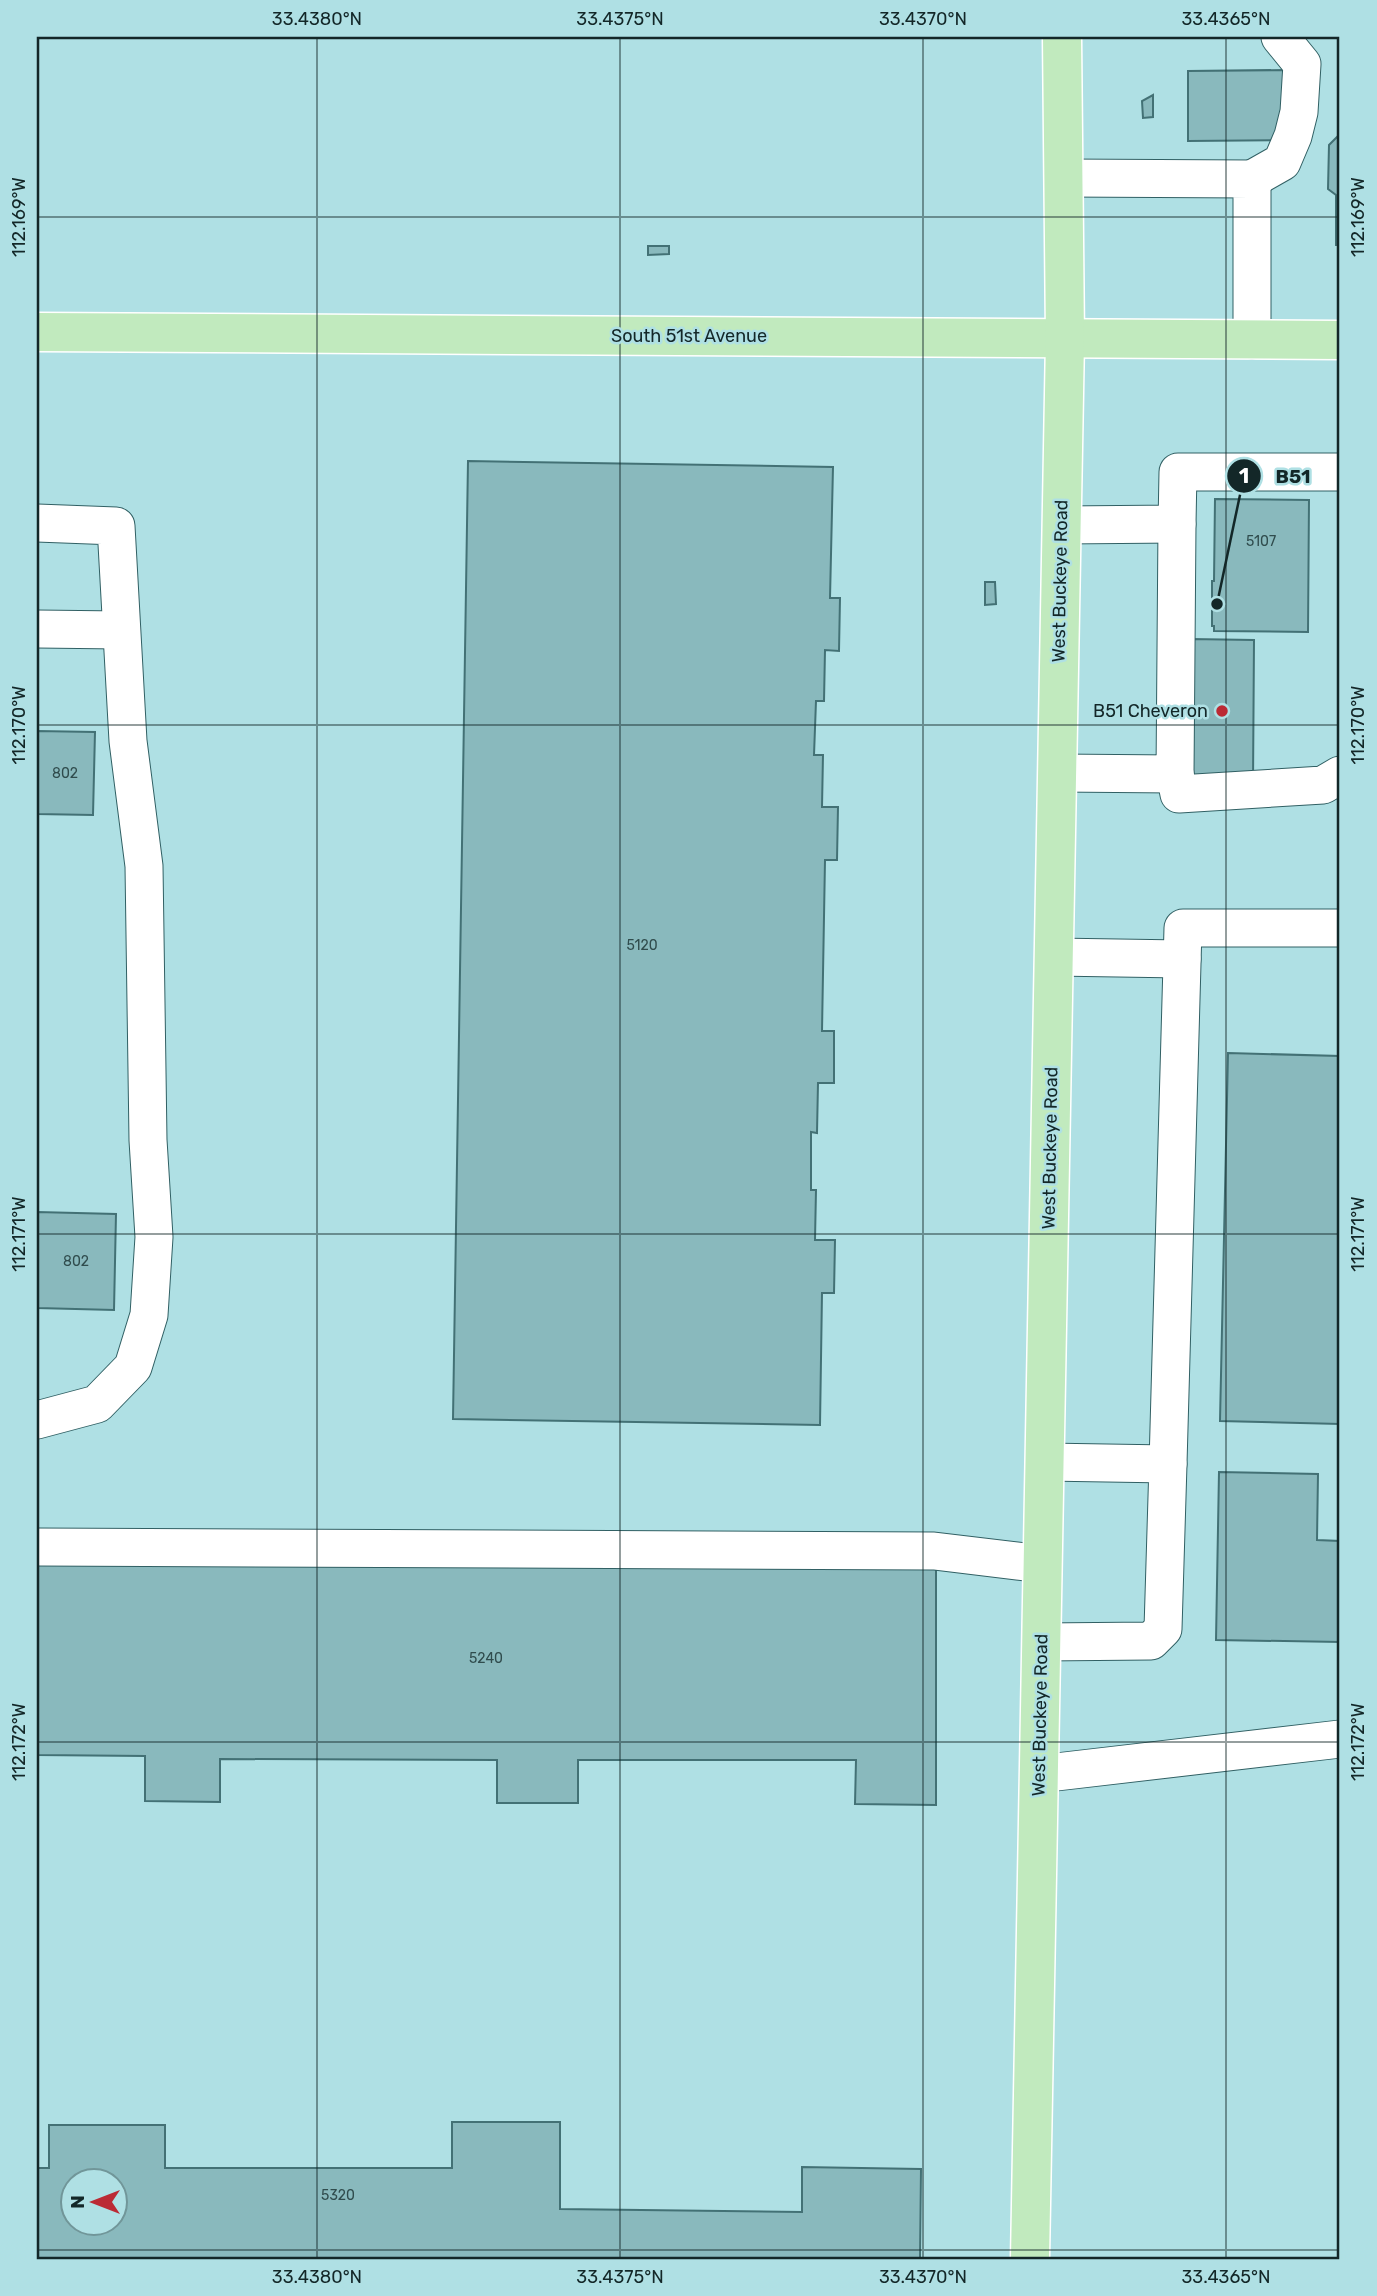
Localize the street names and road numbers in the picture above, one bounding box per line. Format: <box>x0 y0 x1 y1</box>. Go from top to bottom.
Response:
street label: South 51st Avenue <box>611 325 767 347</box>
street label: West Buckeye Road <box>1048 499 1072 663</box>
street label: West Buckeye Road <box>1038 1066 1062 1230</box>
street label: West Buckeye Road <box>1028 1633 1052 1797</box>

